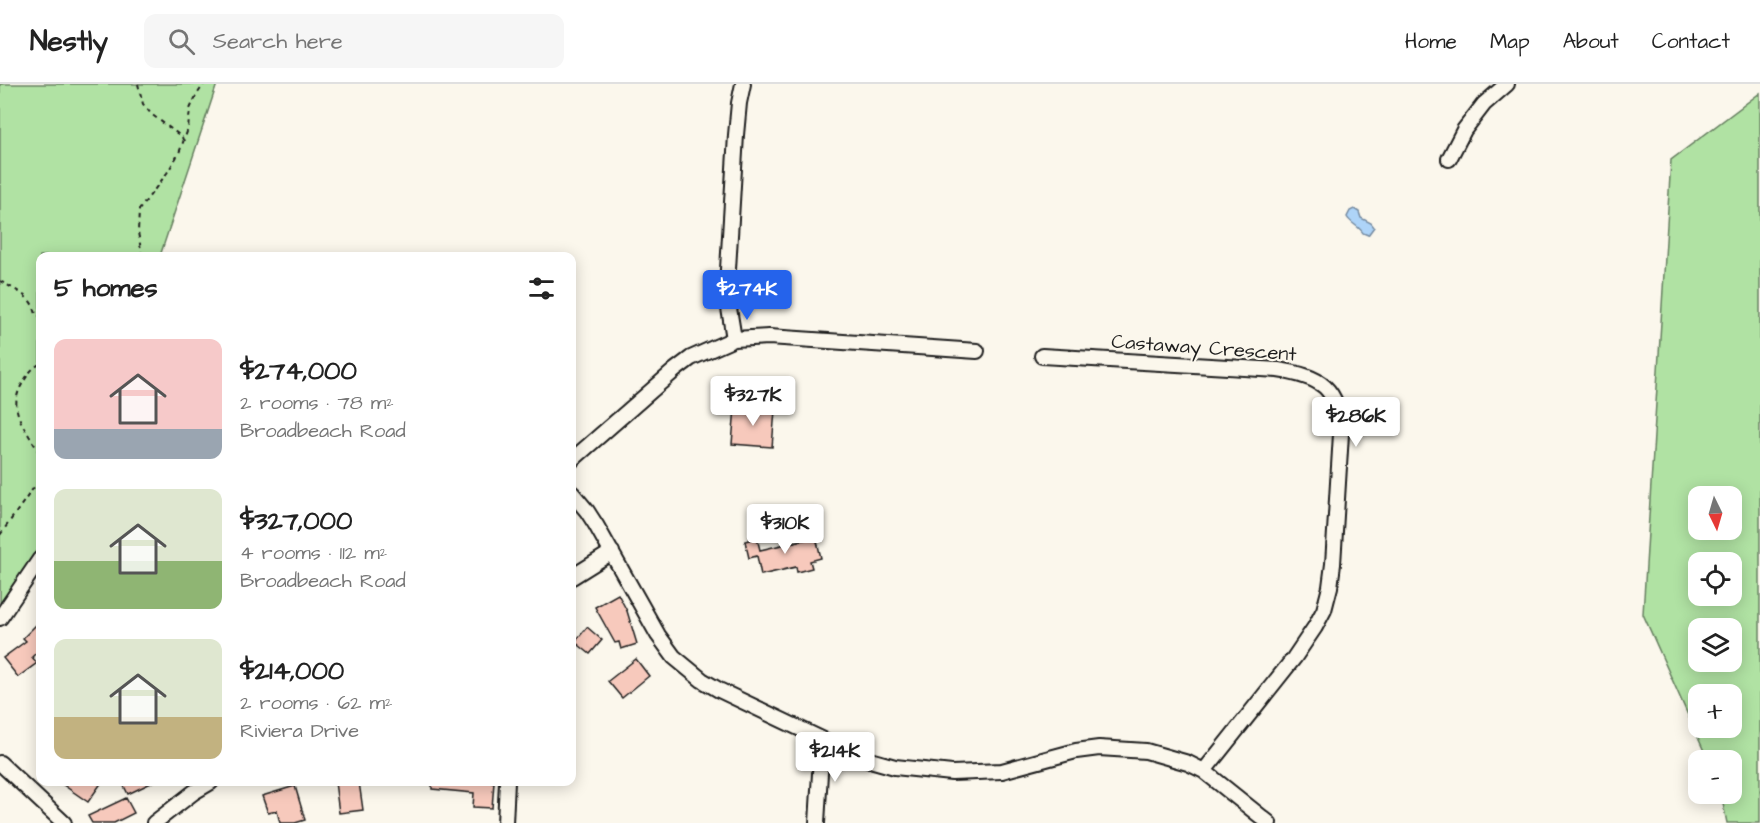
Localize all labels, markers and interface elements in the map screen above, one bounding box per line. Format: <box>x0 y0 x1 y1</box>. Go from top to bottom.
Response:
search box <box>144 14 564 68</box>
text: Nestly <box>30 22 108 61</box>
icon: search <box>165 25 198 58</box>
text: Search here <box>213 26 343 57</box>
text: Home <box>1405 27 1457 56</box>
text: Map <box>1490 27 1530 56</box>
text: About <box>1563 27 1619 56</box>
text: Contact <box>1652 27 1730 56</box>
text: 5 homes <box>54 270 158 306</box>
pin: $274K <box>705 270 789 321</box>
icon: filters <box>525 272 558 305</box>
text: $274K <box>717 275 777 303</box>
street label: Castaway Crescent <box>1110 328 1297 369</box>
text: $274,000 <box>240 353 357 389</box>
icon: home <box>102 363 174 435</box>
pin: $327K <box>711 376 795 427</box>
text: $327K <box>724 381 782 409</box>
text: 2 rooms · 78 m² <box>240 389 394 417</box>
pin: $286K <box>1314 397 1398 448</box>
text: $286K <box>1326 402 1386 430</box>
text: Broadbeach Road <box>240 417 406 445</box>
north arrow <box>1688 486 1742 540</box>
map controls <box>1688 486 1742 804</box>
text: $327,000 <box>240 503 352 539</box>
pin: $310K <box>743 504 827 555</box>
text: $310K <box>761 509 809 537</box>
icon: home <box>102 513 174 585</box>
text: 4 rooms · 112 m² <box>240 539 387 567</box>
button: locate <box>1688 552 1742 606</box>
text: Broadbeach Road <box>240 567 406 595</box>
button: layers <box>1688 618 1742 672</box>
text: $214,000 <box>240 653 344 689</box>
icon: home <box>102 663 174 735</box>
button: + <box>1688 684 1742 738</box>
text: 2 rooms · 62 m² <box>240 689 392 717</box>
text: Riviera Drive <box>240 717 359 745</box>
pin: $214K <box>793 732 877 783</box>
text: $214K <box>810 737 860 765</box>
button: − <box>1688 750 1742 804</box>

